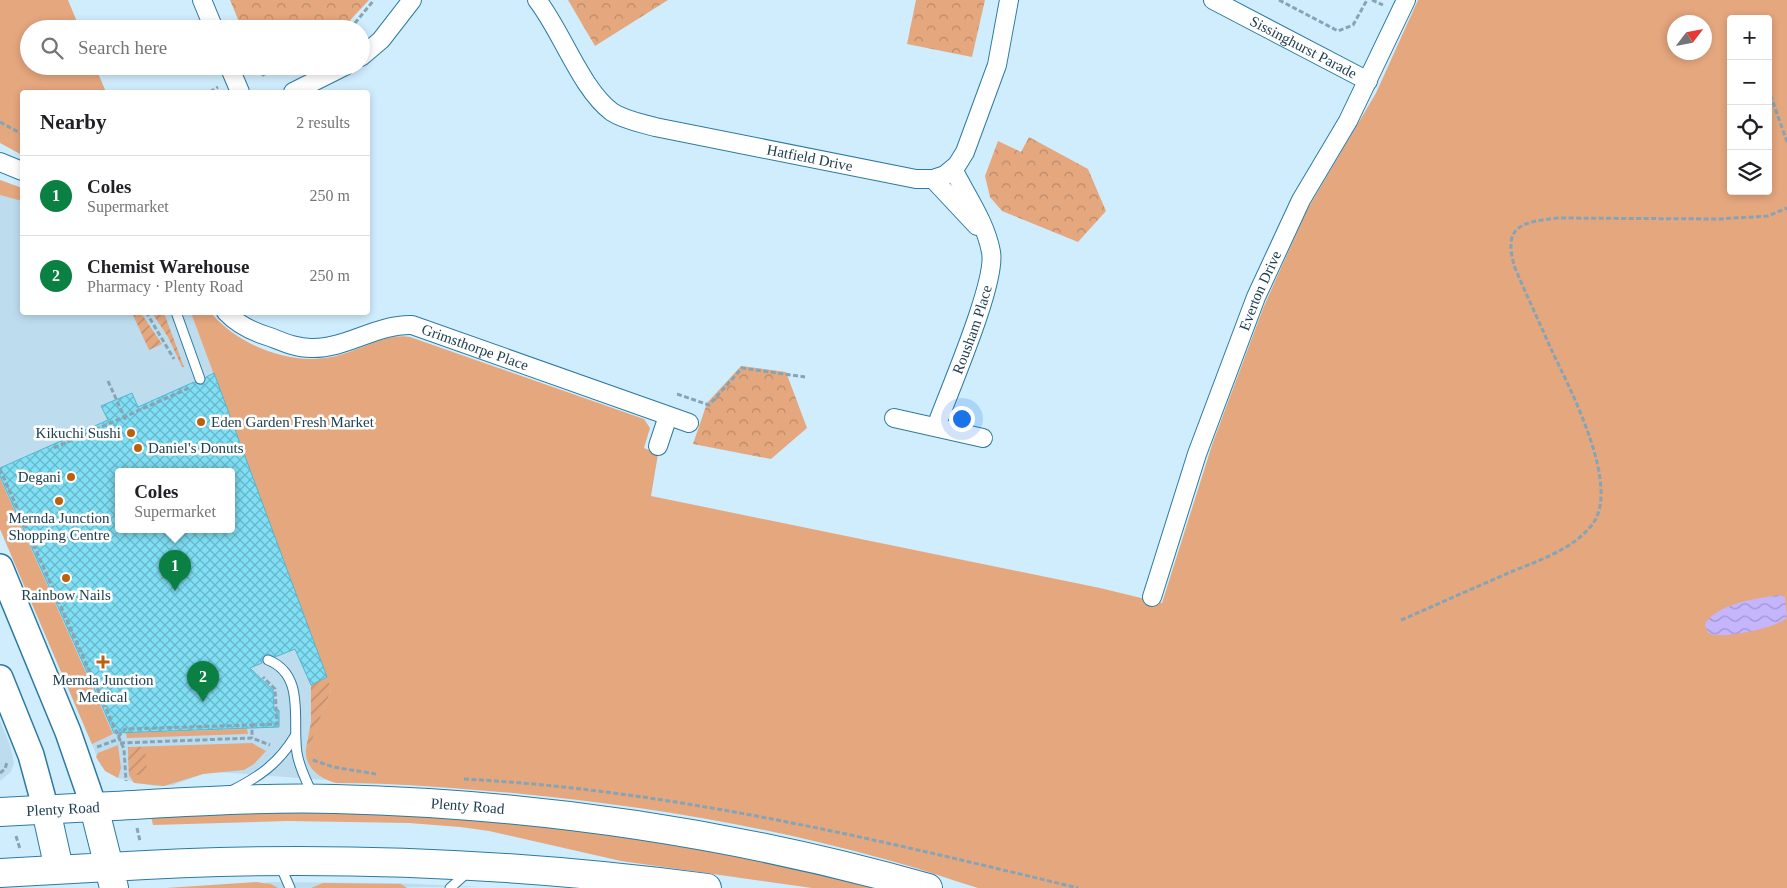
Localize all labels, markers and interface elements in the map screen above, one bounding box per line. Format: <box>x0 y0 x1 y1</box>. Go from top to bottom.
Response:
street label: Sissinghurst Parade <box>1247 13 1360 82</box>
north arrow <box>1667 15 1712 60</box>
map controls <box>1727 15 1772 195</box>
button: + <box>1727 15 1772 60</box>
search box <box>20 20 370 75</box>
icon: search <box>38 34 66 62</box>
text: Search here <box>78 37 167 58</box>
button: − <box>1727 60 1772 105</box>
button: locate <box>1727 105 1772 150</box>
text: Nearby <box>40 110 107 134</box>
text: 2 results <box>296 114 350 131</box>
street label: Hatfield Drive <box>765 141 854 174</box>
button: layers <box>1727 150 1772 195</box>
text: Coles <box>87 176 131 197</box>
text: 1 <box>52 187 60 204</box>
text: 250 m <box>310 187 350 204</box>
text: Supermarket <box>87 198 169 215</box>
street label: Everton Drive <box>1236 248 1284 333</box>
text: Chemist Warehouse <box>87 256 249 277</box>
text: 2 <box>52 267 60 284</box>
text: 250 m <box>310 267 350 284</box>
text: Pharmacy · Plenty Road <box>87 278 243 295</box>
street label: Rousham Place <box>949 283 995 376</box>
street label: Grimsthorpe Place <box>419 321 531 374</box>
your location <box>949 406 975 432</box>
place label: Eden Garden Fresh Market <box>211 414 375 430</box>
marker: Eden Garden Fresh Market <box>195 416 207 428</box>
place label: Kikuchi Sushi <box>36 425 121 441</box>
marker: Kikuchi Sushi <box>125 427 137 439</box>
place label: Daniel's Donuts <box>148 440 244 456</box>
marker: Daniel's Donuts <box>132 442 144 454</box>
popup <box>115 468 235 533</box>
place label: Degani <box>18 469 61 485</box>
marker: Degani <box>65 471 77 483</box>
text: Coles <box>134 481 178 502</box>
marker: Mernda Junction Shopping Centre <box>53 495 65 507</box>
text: Supermarket <box>134 503 216 520</box>
place label: Mernda Junction Shopping Centre <box>8 510 110 543</box>
pin: 1 <box>159 550 191 591</box>
marker: Rainbow Nails <box>60 572 72 584</box>
place label: Rainbow Nails <box>21 587 111 603</box>
marker: Mernda Junction Medical <box>96 655 110 669</box>
pin: 2 <box>187 661 219 702</box>
place label: Mernda Junction Medical <box>52 672 154 705</box>
street label: Plenty Road <box>430 795 506 817</box>
street label: Plenty Road <box>26 799 101 819</box>

